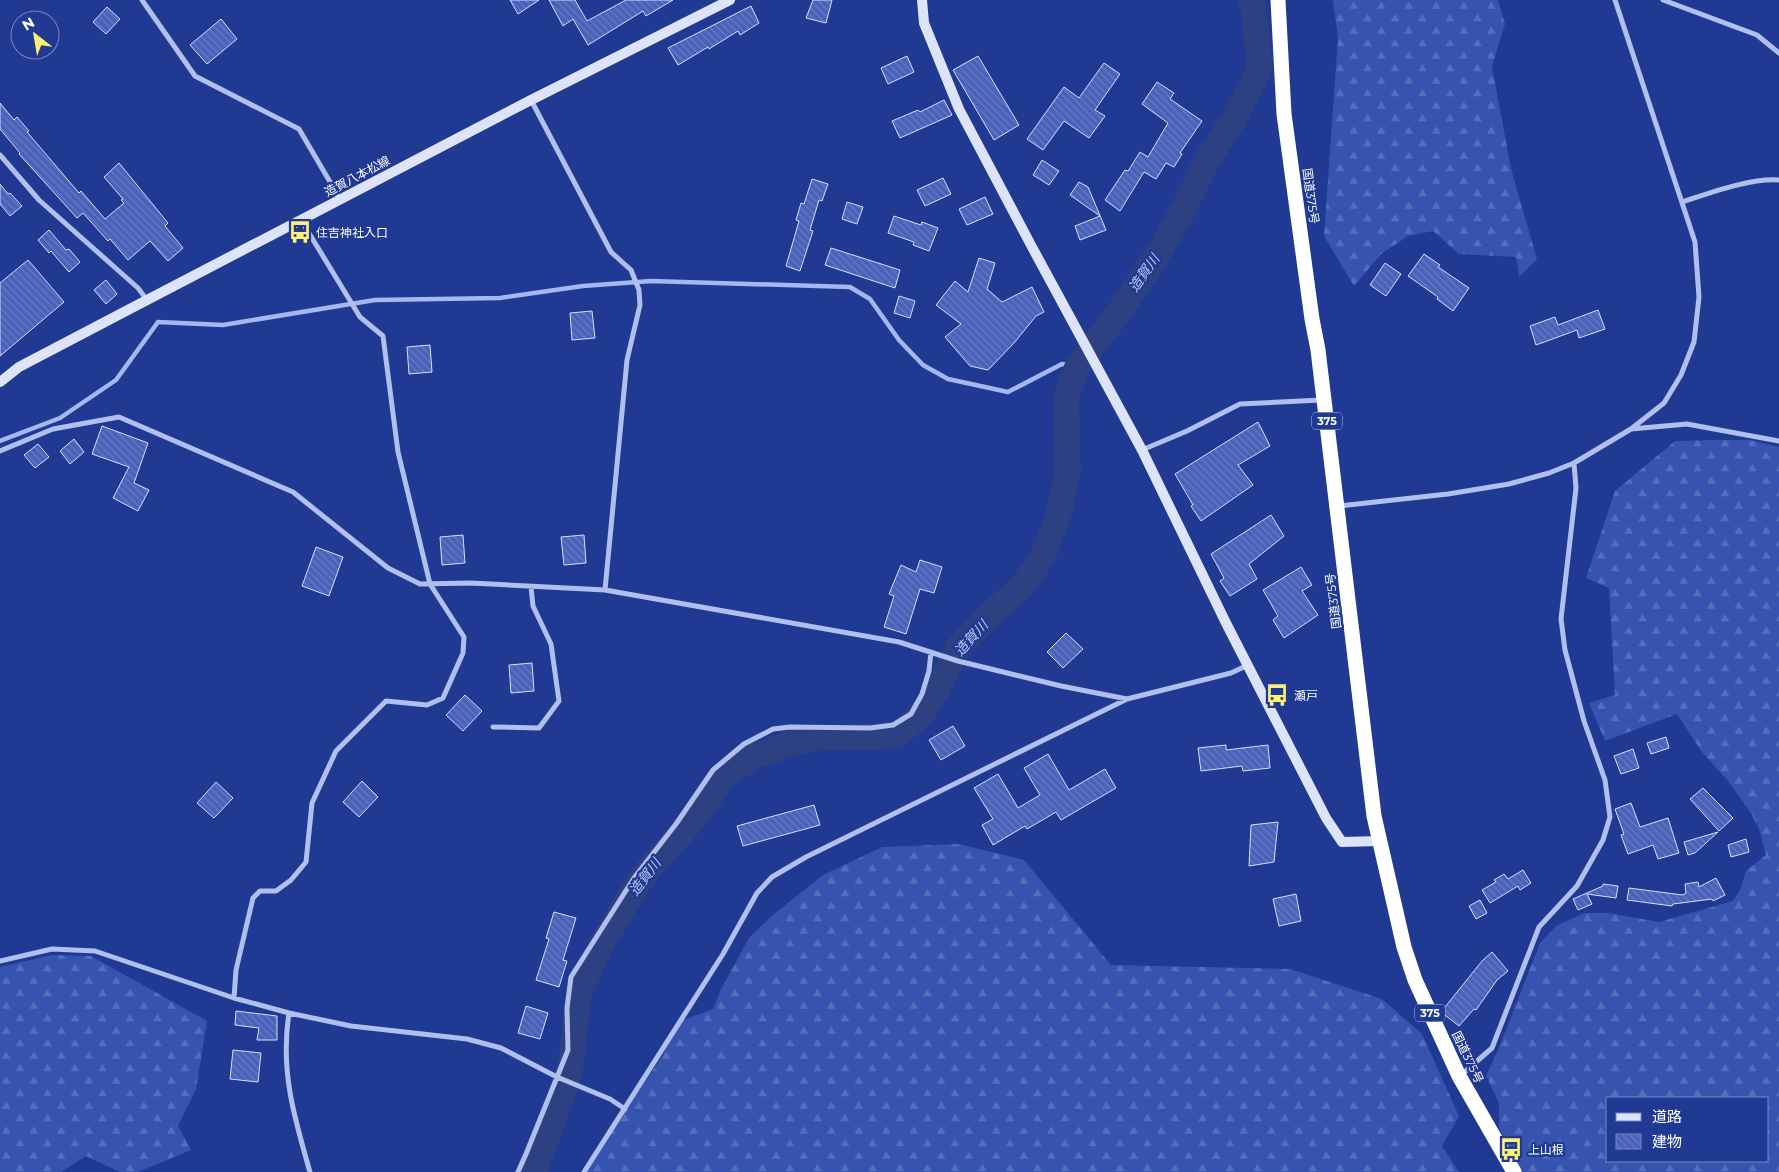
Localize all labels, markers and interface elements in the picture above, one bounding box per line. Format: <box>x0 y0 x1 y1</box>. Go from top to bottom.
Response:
north arrow <box>10 10 60 60</box>
text: N <box>19 13 38 34</box>
street label: 造賀八本松線 <box>322 152 392 200</box>
street label: 国道375号 <box>1300 167 1322 225</box>
bus stop icon: 住吉神社入口 <box>287 219 313 245</box>
place label: 住吉神社入口 <box>316 225 388 240</box>
water label: 造賀川 <box>1125 249 1165 295</box>
road number: 375 <box>1312 412 1342 430</box>
street label: 国道375号 <box>1322 572 1344 630</box>
water label: 造賀川 <box>950 615 993 660</box>
bus stop icon: 瀬戸 <box>1264 682 1290 708</box>
place label: 瀬戸 <box>1294 688 1318 703</box>
water label: 造賀川 <box>625 853 666 899</box>
road number: 375 <box>1415 1004 1445 1021</box>
street label: 国道375号 <box>1449 1028 1487 1086</box>
legend <box>1606 1097 1769 1162</box>
text: 道路 <box>1652 1107 1682 1126</box>
text: 建物 <box>1652 1132 1682 1151</box>
bus stop icon: 上山根 <box>1498 1136 1524 1162</box>
place label: 上山根 <box>1528 1142 1564 1157</box>

